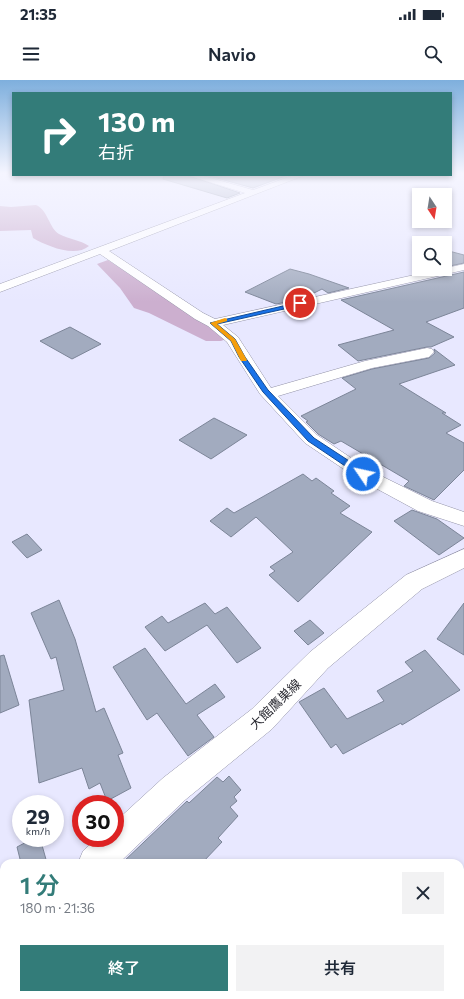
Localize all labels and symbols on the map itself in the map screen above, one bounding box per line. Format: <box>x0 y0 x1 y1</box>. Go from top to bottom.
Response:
north arrow <box>412 188 452 228</box>
pin <box>283 286 317 320</box>
position arrow <box>342 453 384 495</box>
street label: 大館鷹巣線 <box>246 676 304 732</box>
speed limit sign: 30 <box>72 795 124 847</box>

